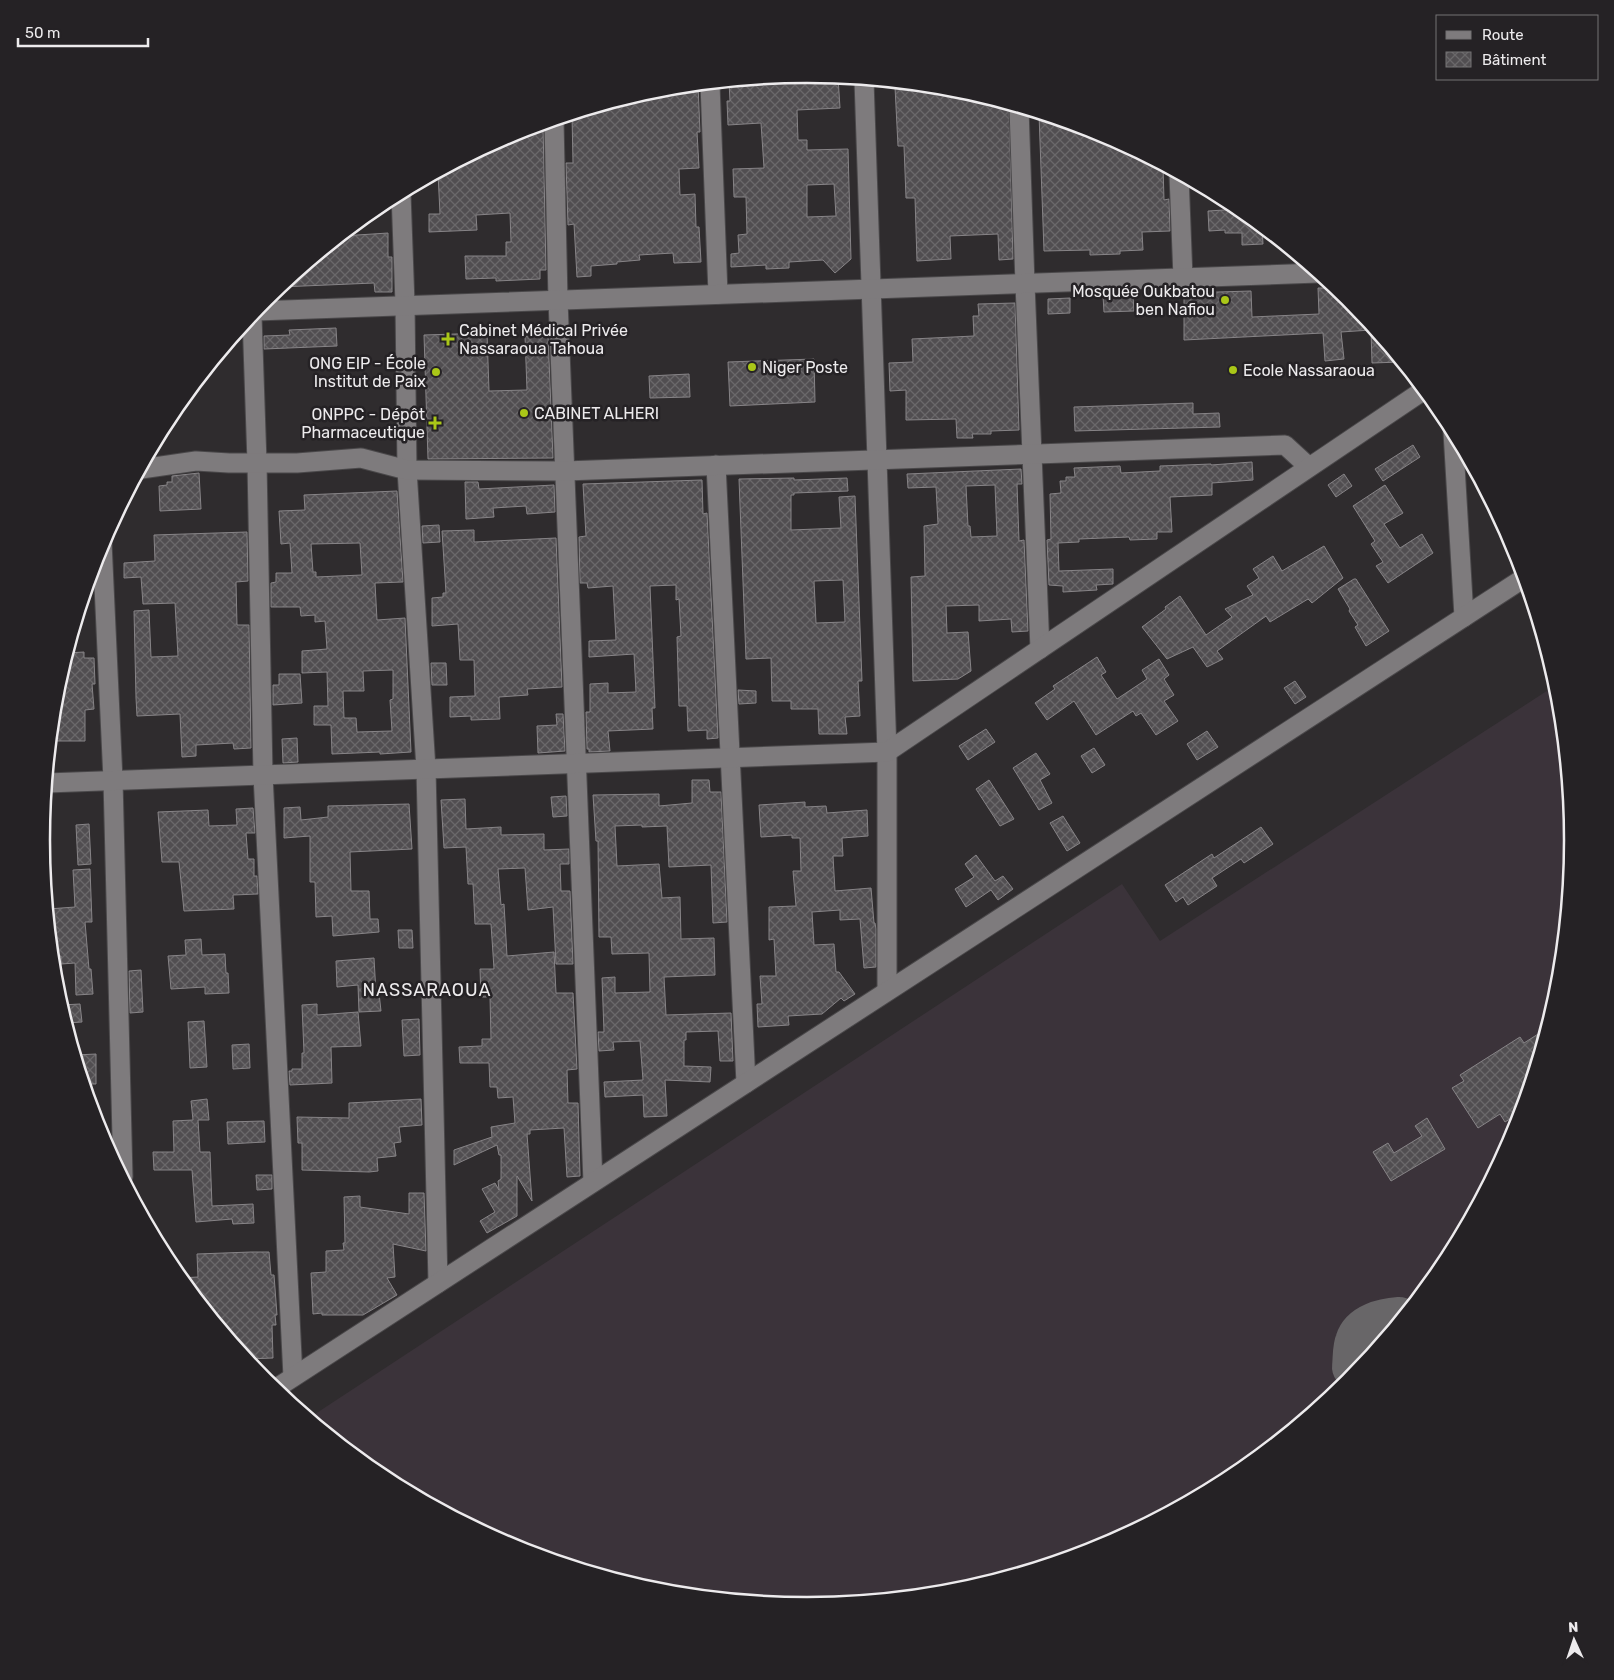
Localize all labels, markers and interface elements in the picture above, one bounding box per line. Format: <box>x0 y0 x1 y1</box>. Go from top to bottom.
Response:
scale bar <box>18 15 148 47</box>
legend <box>1436 15 1599 80</box>
text: 50 m <box>25 24 60 42</box>
text: Route <box>1482 26 1524 44</box>
text: Bâtiment <box>1482 51 1546 69</box>
place label: Mosquée Oukbatou ben Nafiou <box>1072 282 1215 319</box>
marker: Mosquée Oukbatou ben Nafiou <box>1219 294 1231 306</box>
place label: Cabinet Médical Privée Nassaraoua Tahoua <box>459 321 628 358</box>
marker: Cabinet Médical Privée Nassaraoua Tahoua <box>441 332 455 346</box>
place label: ONG EIP - École Institut de Paix <box>309 354 426 391</box>
place label: Niger Poste <box>762 358 848 377</box>
marker: Niger Poste <box>746 361 758 373</box>
place label: Ecole Nassaraoua <box>1243 361 1375 380</box>
marker: Ecole Nassaraoua <box>1227 364 1239 376</box>
marker: ONG EIP - École Institut de Paix <box>430 366 442 378</box>
place label: CABINET ALHERI <box>534 404 659 423</box>
place label: ONPPC - Dépôt Pharmaceutique <box>301 405 425 442</box>
marker: CABINET ALHERI <box>518 407 530 419</box>
marker: ONPPC - Dépôt Pharmaceutique <box>429 417 441 429</box>
district label: NASSARAOUA <box>363 979 491 1001</box>
north arrow <box>1549 1615 1599 1665</box>
text: N <box>1568 1619 1579 1636</box>

